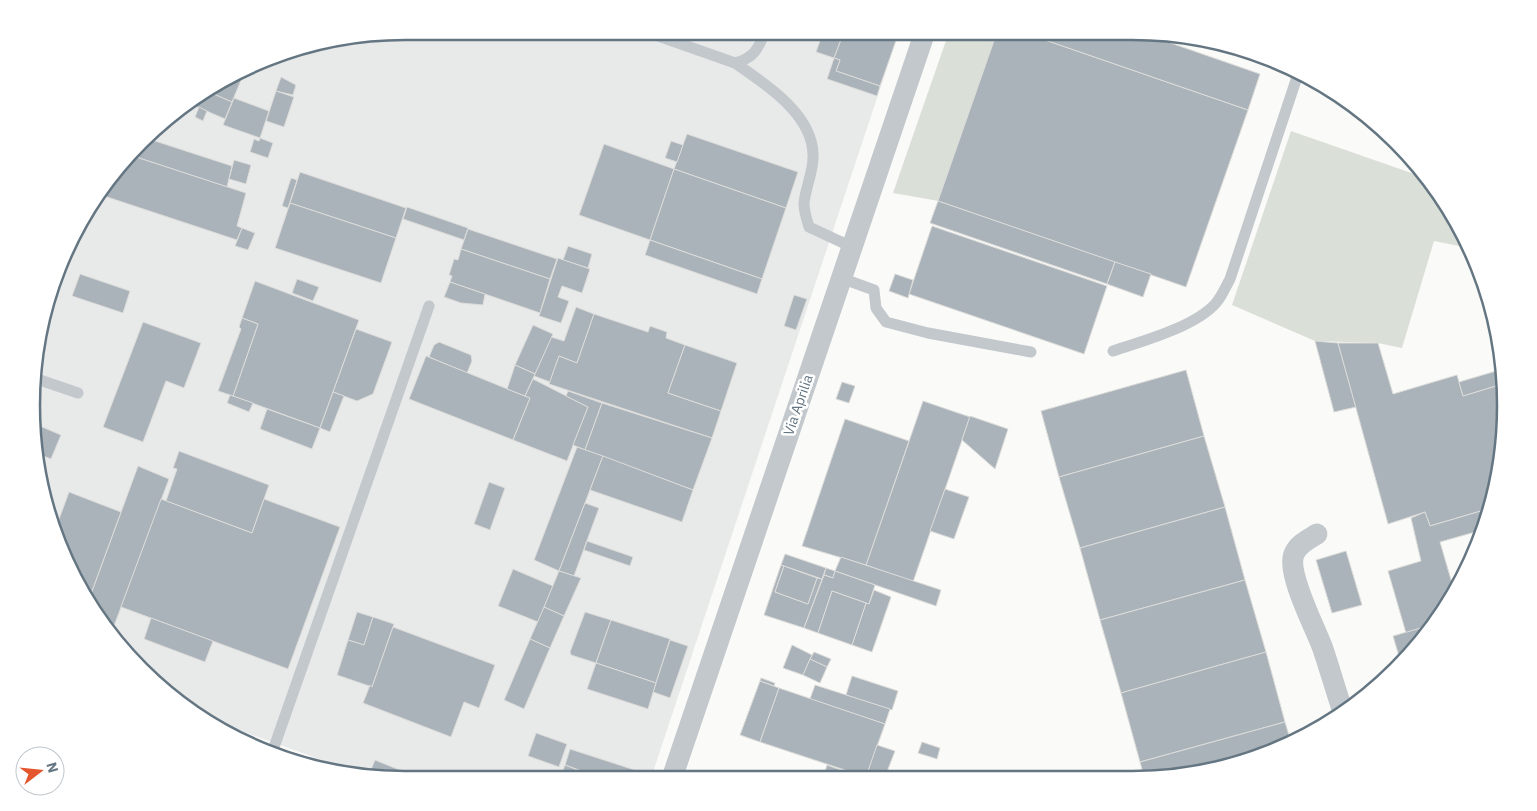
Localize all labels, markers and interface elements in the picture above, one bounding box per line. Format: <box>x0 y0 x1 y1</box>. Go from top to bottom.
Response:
street label: Via Aprilia <box>779 372 817 438</box>
north arrow <box>15 746 65 796</box>
text: N <box>42 760 63 775</box>

